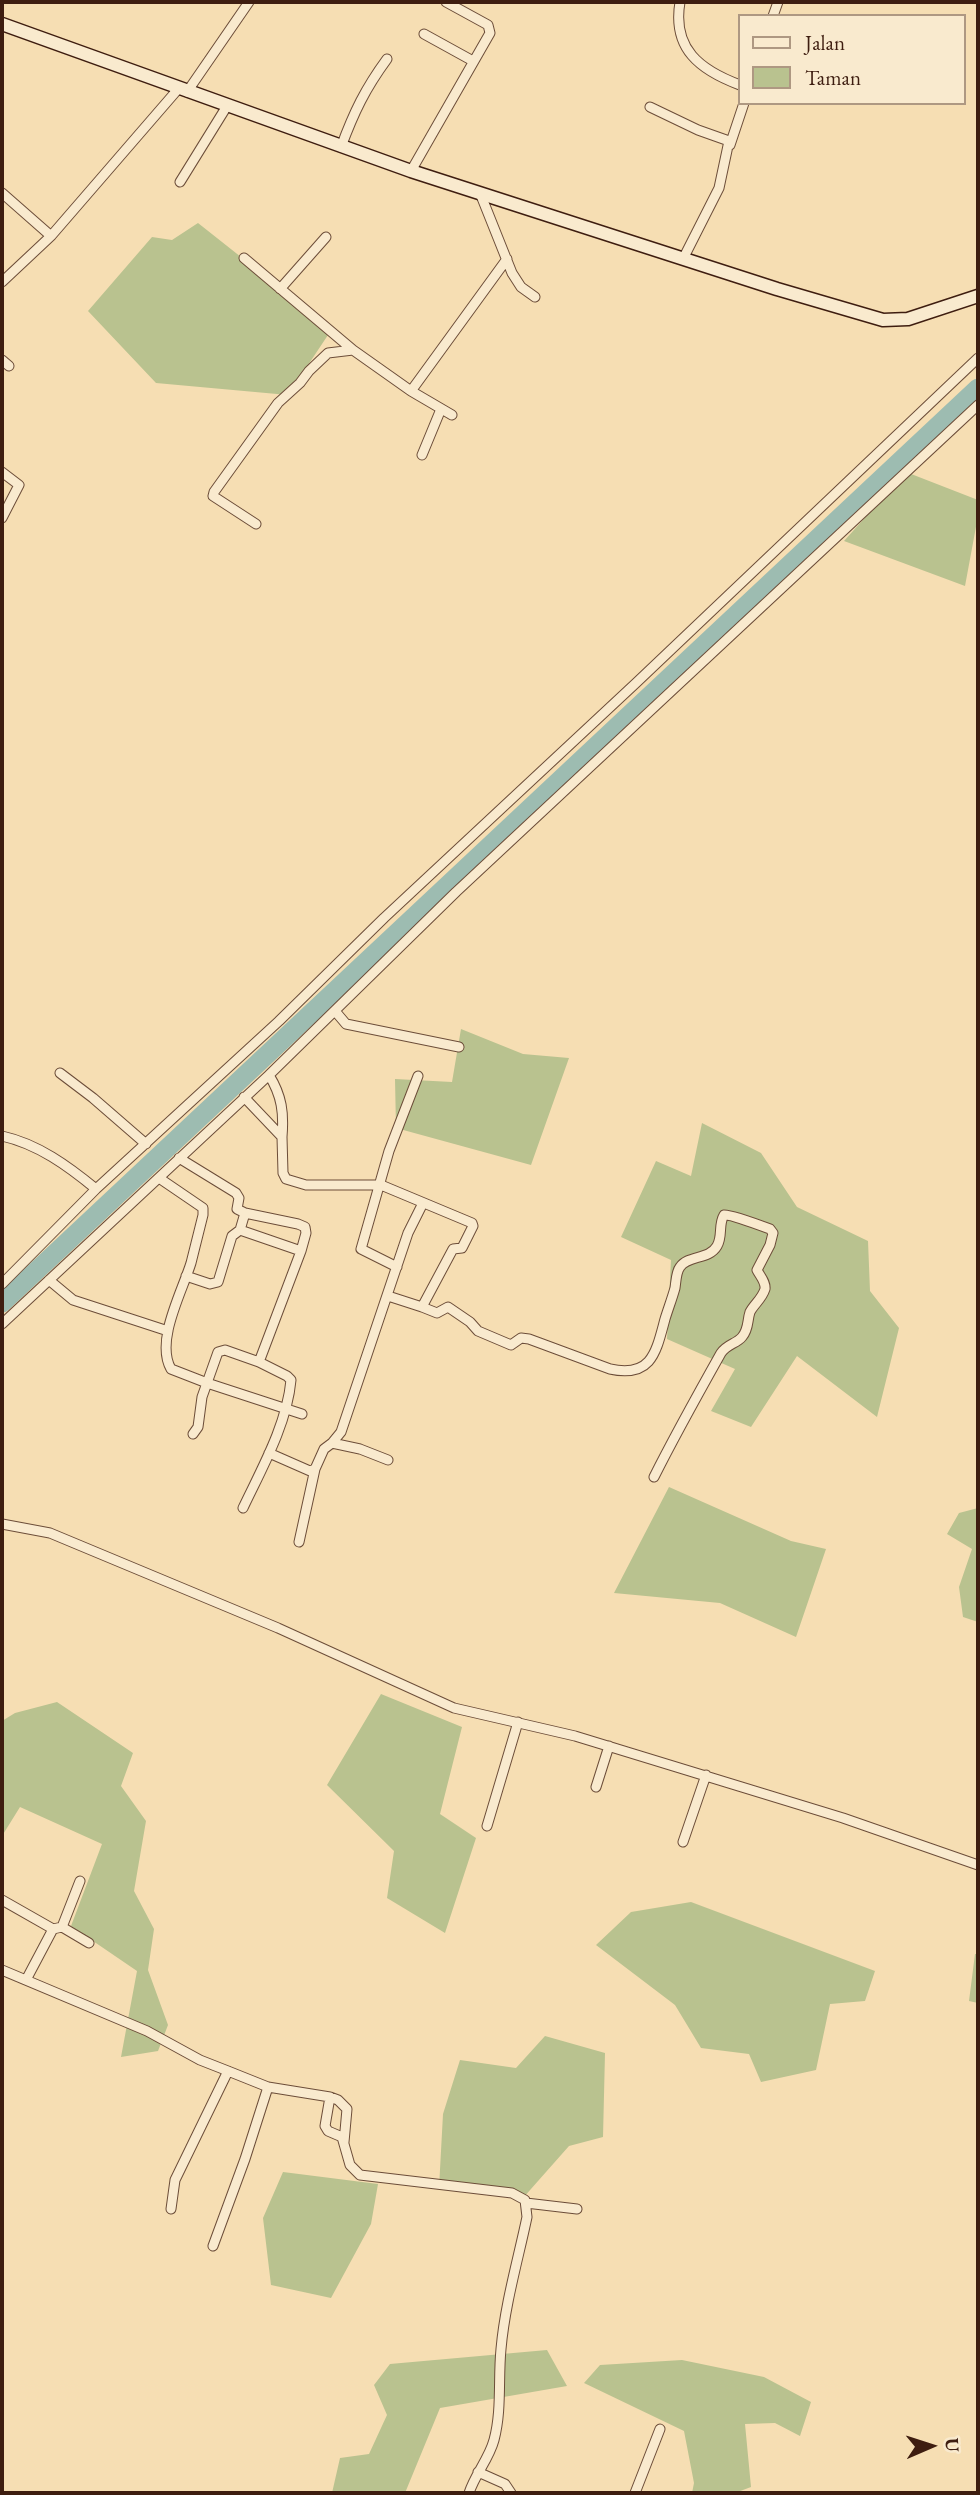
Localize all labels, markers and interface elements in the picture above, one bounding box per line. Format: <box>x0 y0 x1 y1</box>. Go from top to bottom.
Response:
legend <box>738 14 966 105</box>
text: Jalan <box>805 29 845 56</box>
text: Taman <box>805 64 861 91</box>
north arrow <box>896 2411 966 2481</box>
text: U <box>940 2437 965 2453</box>

